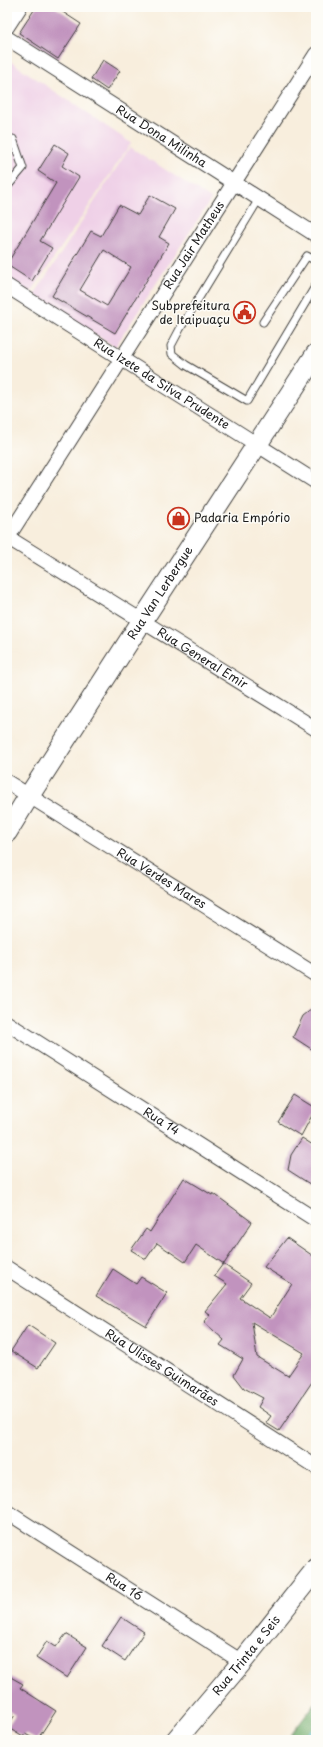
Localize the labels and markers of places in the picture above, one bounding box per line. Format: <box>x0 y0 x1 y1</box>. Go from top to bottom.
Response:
place label: Subprefeitura de Itaipuaçu <box>151 296 231 328</box>
public building icon: Subprefeitura de Itaipuaçu <box>232 300 258 326</box>
shop icon: Padaria Empório <box>165 505 191 531</box>
place label: Padaria Empório <box>194 508 290 526</box>

